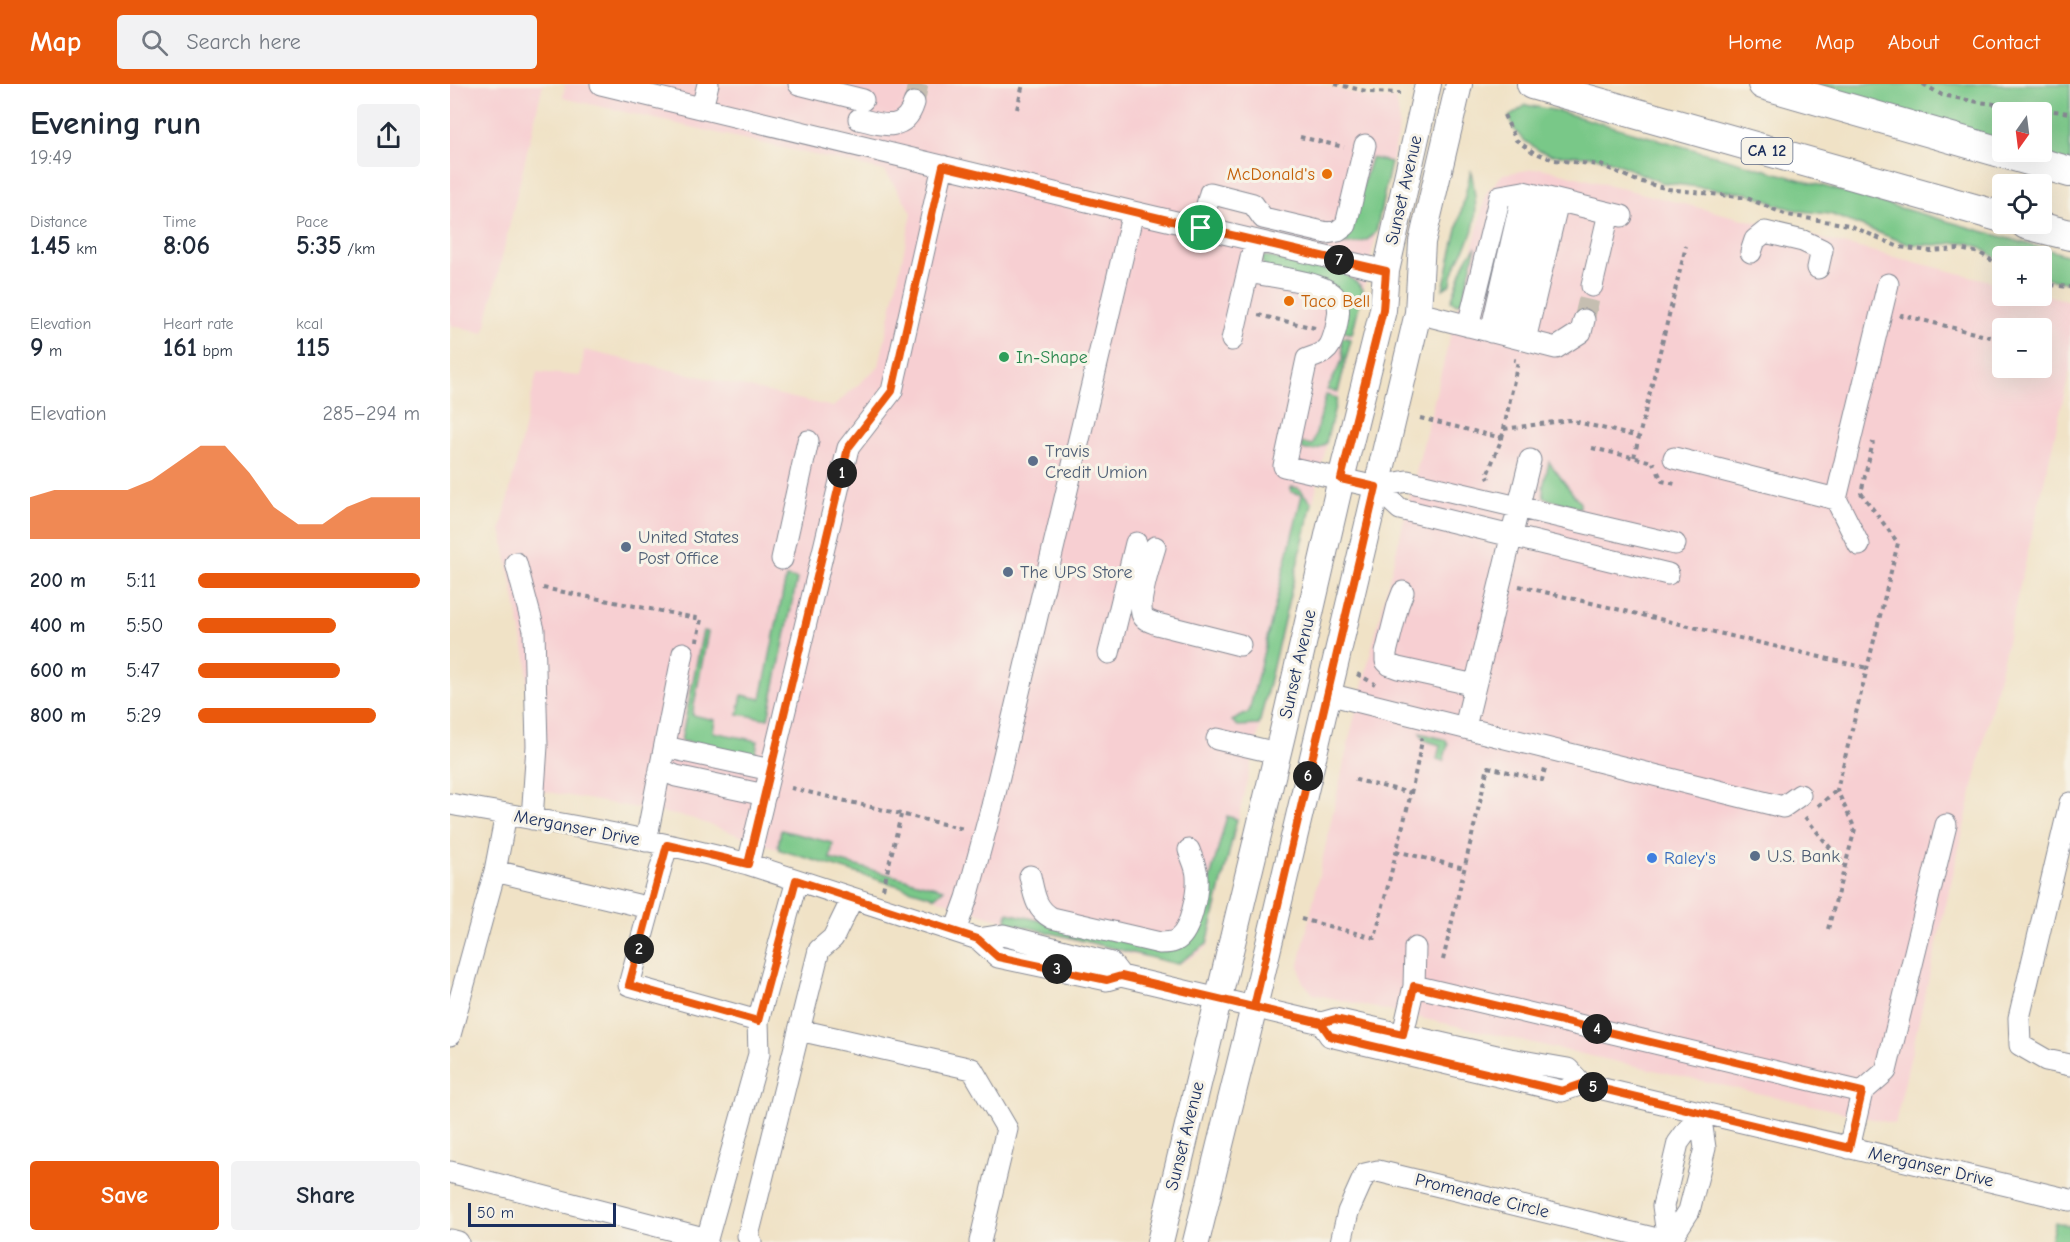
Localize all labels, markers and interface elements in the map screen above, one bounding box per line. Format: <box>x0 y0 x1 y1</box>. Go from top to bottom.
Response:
search box <box>117 15 537 69</box>
text: Map <box>30 26 81 58</box>
icon: search <box>138 26 171 59</box>
text: Search here <box>186 29 301 55</box>
text: Home <box>1728 30 1782 54</box>
text: Map <box>1815 30 1855 54</box>
text: About <box>1888 30 1939 54</box>
text: Contact <box>1972 30 2040 54</box>
north arrow <box>1992 102 2052 162</box>
map controls <box>1992 102 2052 378</box>
text: Evening run <box>30 104 201 142</box>
button: share <box>357 104 420 167</box>
street label: Sunset Avenue <box>1381 133 1427 247</box>
road number: CA 12 <box>1742 138 1792 164</box>
text: 19:49 <box>30 146 72 169</box>
place label: McDonald's <box>1227 164 1315 185</box>
marker: McDonald's <box>1320 167 1334 181</box>
button: locate <box>1992 174 2052 234</box>
pin <box>1175 202 1226 253</box>
icon: arrive <box>1184 211 1217 244</box>
text: Distance <box>30 213 87 231</box>
text: Time <box>163 213 196 231</box>
text: Pace <box>296 213 328 231</box>
text: 1.45 <box>30 231 71 261</box>
text: 8:06 <box>163 231 210 261</box>
text: 5:35 <box>296 231 342 261</box>
text: km <box>71 240 97 258</box>
text: /km <box>342 240 375 258</box>
pin: 7 <box>1324 245 1354 275</box>
button: + <box>1992 246 2052 306</box>
text: 7 <box>1335 251 1343 269</box>
place label: Taco Bell <box>1301 291 1370 312</box>
marker: Taco Bell <box>1282 294 1296 308</box>
text: Elevation <box>30 315 91 333</box>
text: Heart rate <box>163 315 234 333</box>
text: kcal <box>296 315 323 333</box>
button: − <box>1992 318 2052 378</box>
text: 9 <box>30 333 44 363</box>
text: 161 <box>163 333 197 363</box>
text: 115 <box>296 333 330 363</box>
text: m <box>44 342 62 360</box>
text: bpm <box>197 342 233 360</box>
place label: In-Shape <box>1016 347 1088 368</box>
marker: In-Shape <box>997 350 1011 364</box>
text: Elevation <box>30 402 107 425</box>
text: 285–294 m <box>322 402 420 425</box>
place label: Travis Credit Umion <box>1045 441 1148 483</box>
marker: Travis Credit Umion <box>1026 454 1040 468</box>
pin: 1 <box>827 458 857 488</box>
text: 1 <box>839 464 845 482</box>
place label: United States Post Office <box>638 527 739 569</box>
marker: United States Post Office <box>619 540 633 554</box>
place label: The UPS Store <box>1020 562 1132 583</box>
marker: The UPS Store <box>1001 565 1015 579</box>
text: 200 m <box>30 569 86 592</box>
text: 5:11 <box>126 569 156 592</box>
street label: Sunset Avenue <box>1275 607 1321 721</box>
text: 400 m <box>30 614 85 637</box>
text: 5:50 <box>126 614 163 637</box>
text: 600 m <box>30 659 86 682</box>
text: 5:47 <box>126 659 160 682</box>
text: 800 m <box>30 704 86 727</box>
text: 5:29 <box>126 704 162 727</box>
pin: 6 <box>1293 761 1323 791</box>
text: 6 <box>1304 767 1312 785</box>
street label: Merganser Drive <box>512 805 642 851</box>
place label: U.S. Bank <box>1767 846 1840 867</box>
place label: Raley's <box>1664 848 1716 869</box>
marker: U.S. Bank <box>1748 849 1762 863</box>
marker: Raley's <box>1645 851 1659 865</box>
pin: 2 <box>624 934 654 964</box>
text: 2 <box>635 940 643 958</box>
pin: 3 <box>1042 954 1072 984</box>
text: 3 <box>1053 960 1061 978</box>
pin: 4 <box>1582 1014 1612 1044</box>
text: 4 <box>1593 1020 1601 1038</box>
pin: 5 <box>1578 1072 1608 1102</box>
text: 5 <box>1589 1078 1597 1096</box>
street label: Sunset Avenue <box>1161 1079 1209 1193</box>
street label: Merganser Drive <box>1866 1142 1996 1192</box>
button: Save <box>30 1161 219 1230</box>
button: Share <box>231 1161 420 1230</box>
street label: Promenade Circle <box>1413 1169 1551 1223</box>
scale bar <box>468 1200 616 1228</box>
text: 50 m <box>477 1204 514 1222</box>

